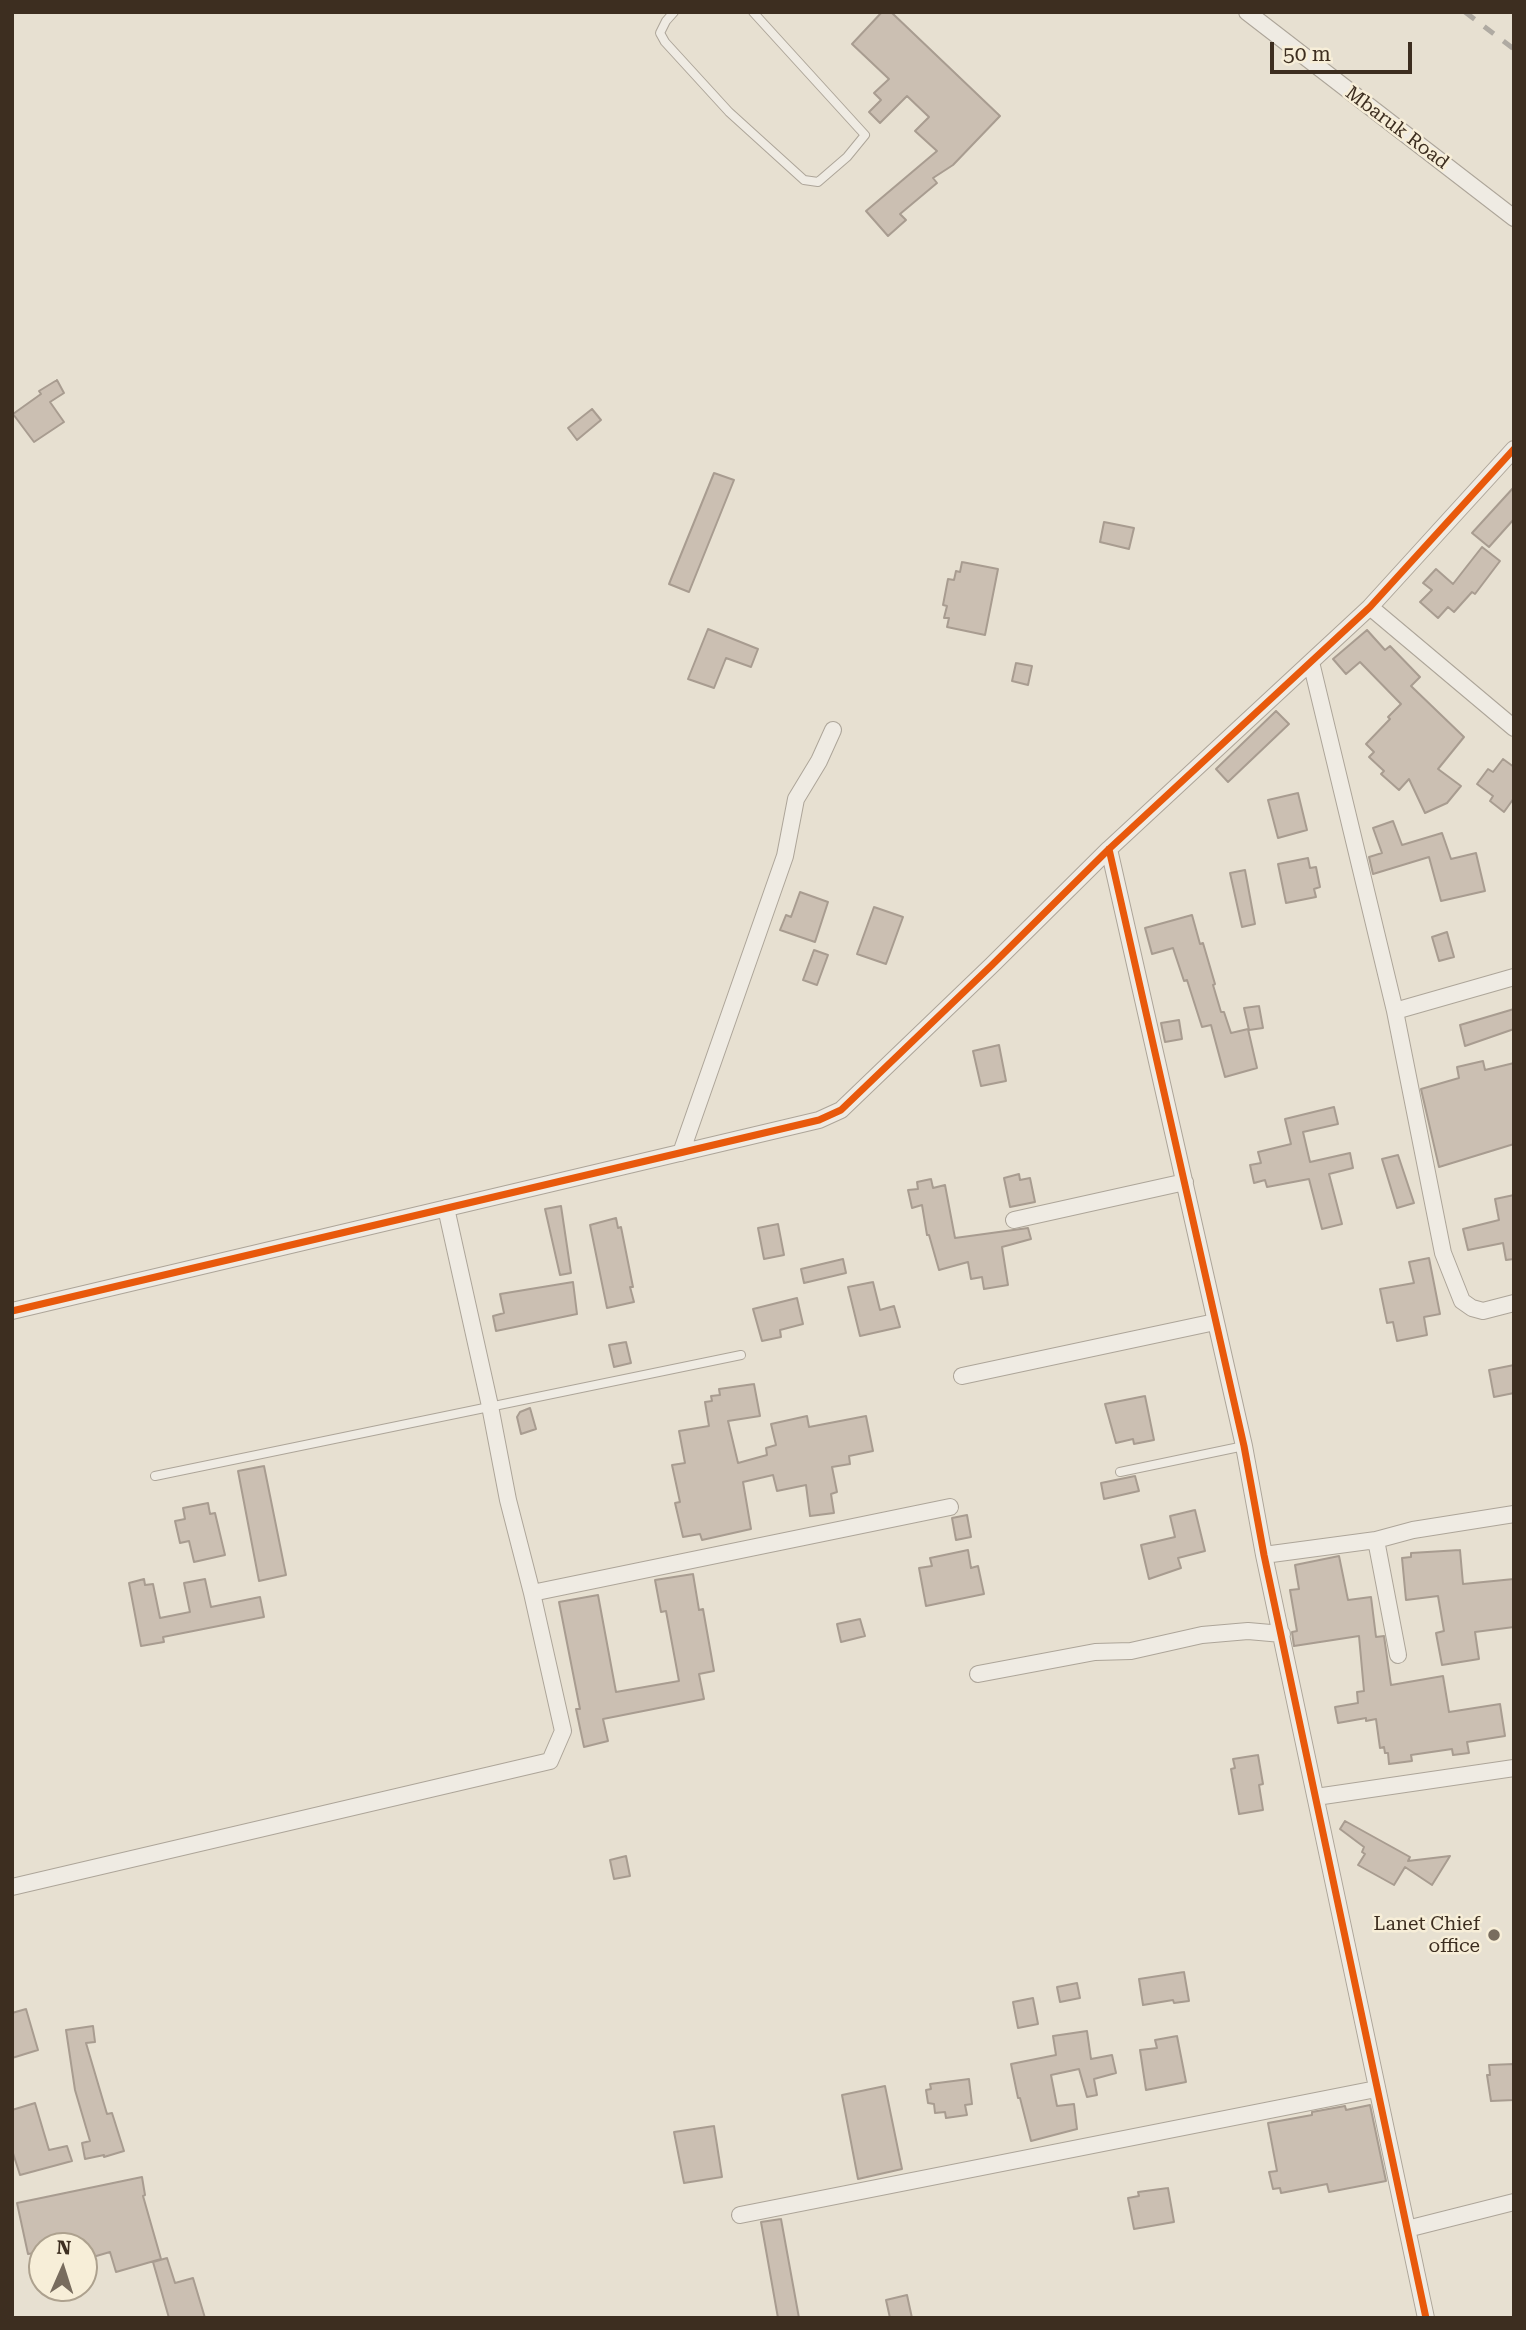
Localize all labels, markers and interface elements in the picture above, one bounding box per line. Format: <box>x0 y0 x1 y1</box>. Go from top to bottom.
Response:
scale bar <box>1274 28 1416 72</box>
text: 50 m <box>1283 42 1331 66</box>
street label: Mbaruk Road <box>1341 82 1453 174</box>
place label: Lanet Chief office <box>1374 1913 1480 1957</box>
marker: Lanet Chief office <box>1486 1927 1502 1943</box>
north arrow <box>28 2232 98 2302</box>
text: N <box>56 2236 72 2259</box>

